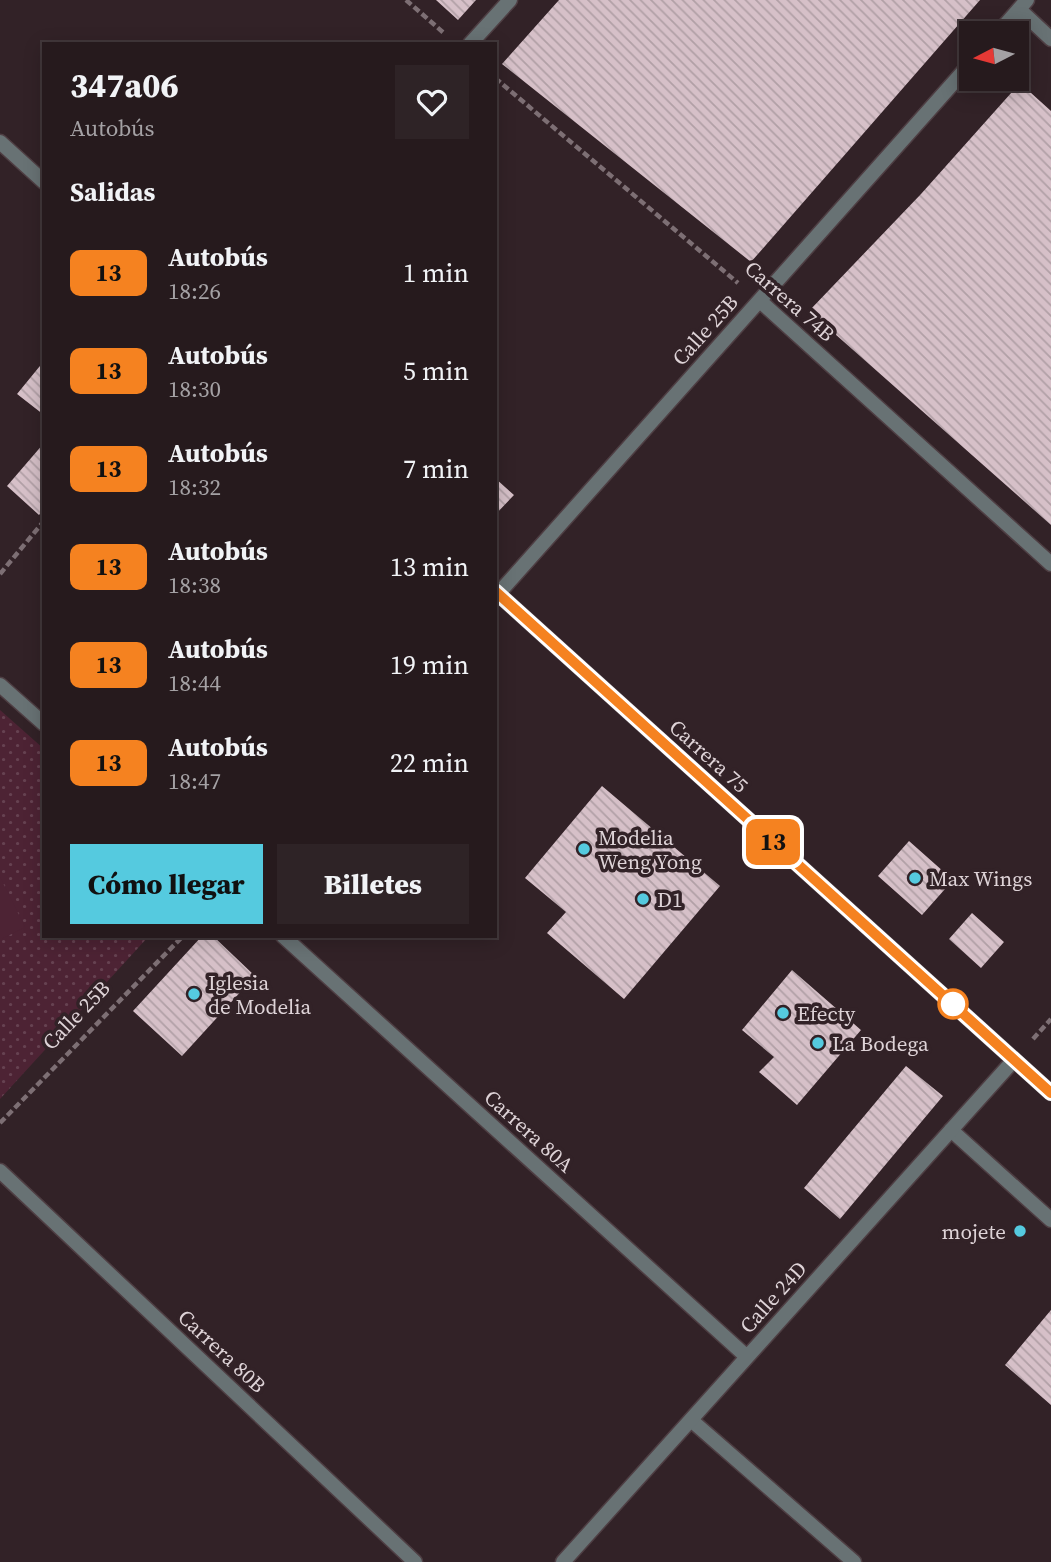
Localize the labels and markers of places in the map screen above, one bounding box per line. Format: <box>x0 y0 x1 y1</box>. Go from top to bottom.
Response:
place label: Modelia Weng Yong <box>598 823 702 876</box>
marker: Modelia Weng Yong <box>576 841 592 857</box>
place label: Max Wings <box>929 864 1032 893</box>
marker: Max Wings <box>907 870 923 886</box>
place label: D1 <box>657 885 682 914</box>
marker: D1 <box>635 891 651 907</box>
place label: Iglesia de Modelia <box>208 968 311 1021</box>
marker: Iglesia de Modelia <box>186 986 202 1002</box>
unlabelled marker <box>938 989 968 1019</box>
place label: Efecty <box>797 999 856 1028</box>
marker: Efecty <box>775 1005 791 1021</box>
place label: La Bodega <box>832 1029 929 1058</box>
marker: La Bodega <box>810 1035 826 1051</box>
place label: mojete <box>941 1217 1006 1246</box>
marker: mojete <box>1012 1223 1028 1239</box>

